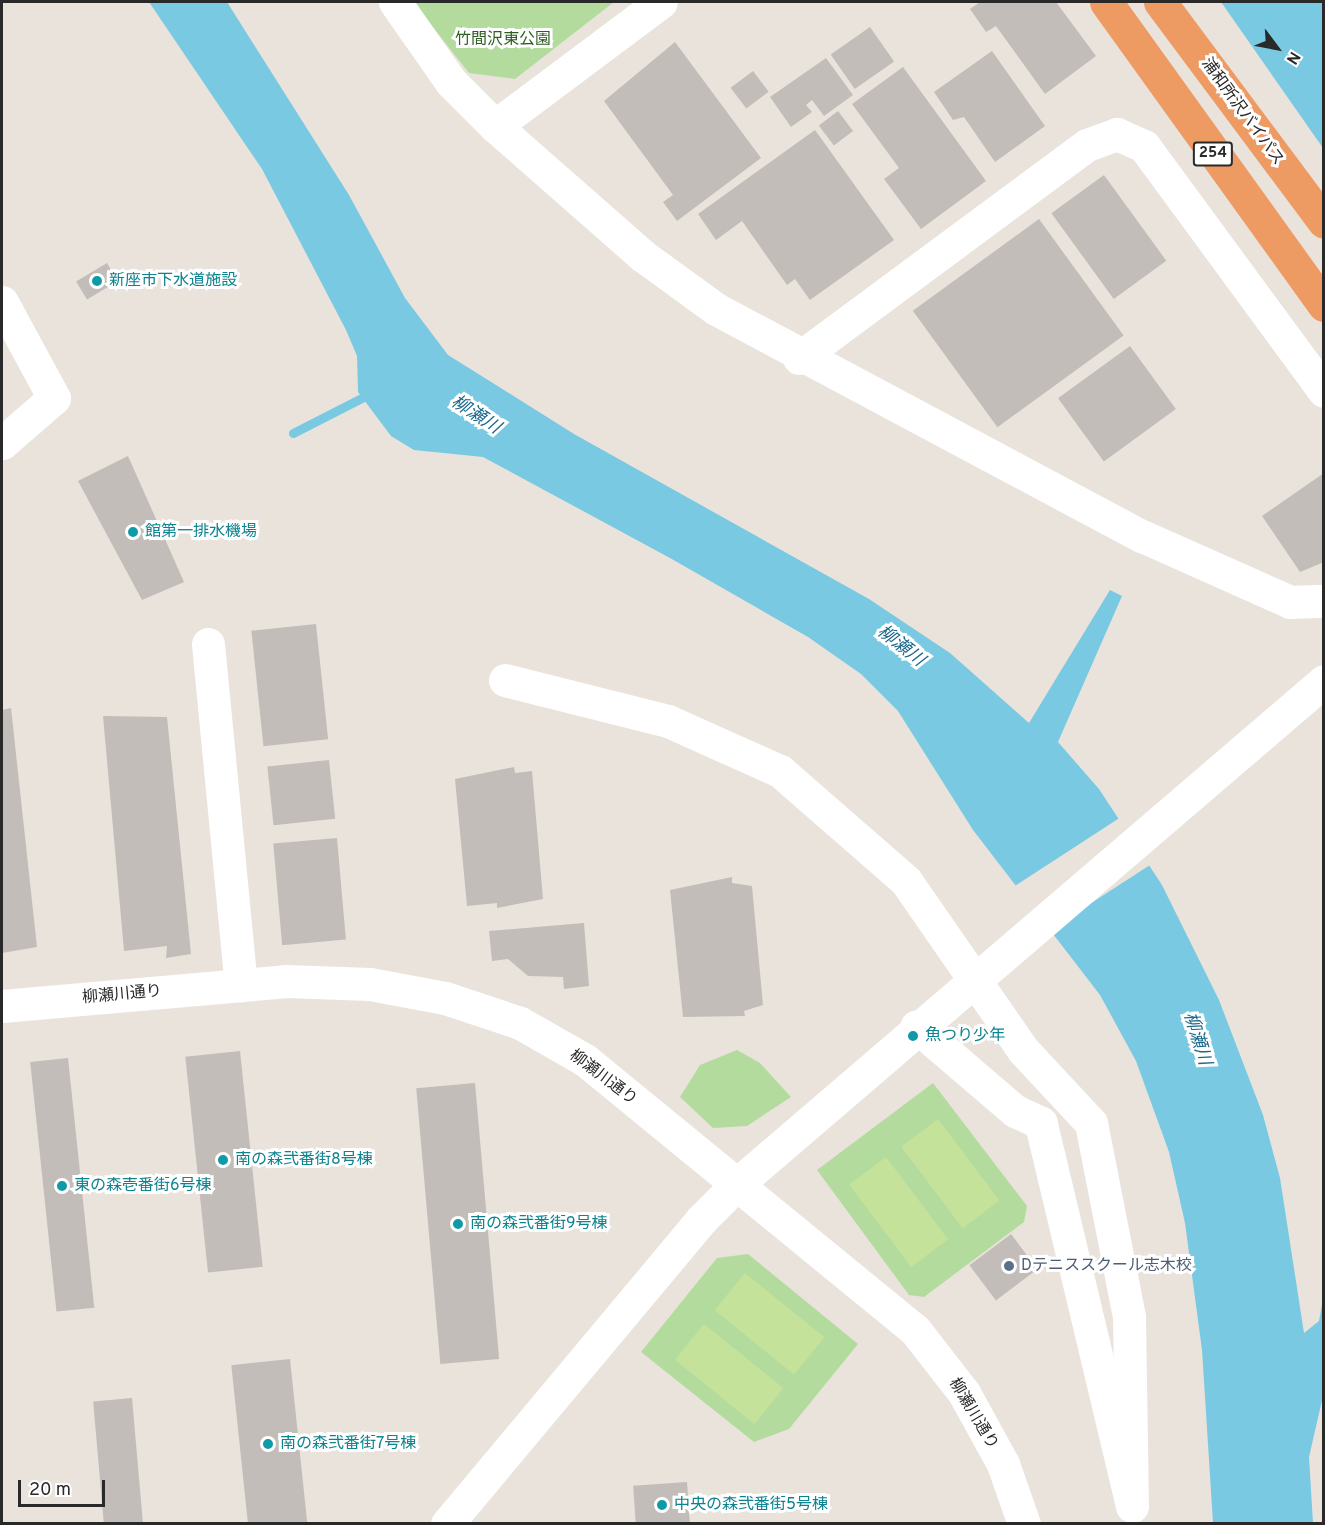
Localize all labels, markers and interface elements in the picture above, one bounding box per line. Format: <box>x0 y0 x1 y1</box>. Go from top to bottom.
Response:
north arrow <box>1247 18 1307 78</box>
park label: 竹間沢東公園 <box>455 30 551 50</box>
text: N <box>1281 47 1304 68</box>
street label: 浦和所沢バイパス <box>1197 55 1287 169</box>
road number: 254 <box>1192 142 1234 166</box>
place label: 新座市下水道施設 <box>109 271 237 291</box>
marker: 新座市下水道施設 <box>90 274 104 288</box>
water label: 柳瀬川 <box>446 392 504 440</box>
place label: 館第一排水機場 <box>145 522 257 542</box>
marker: 館第一排水機場 <box>126 525 140 539</box>
water label: 柳瀬川 <box>872 622 928 672</box>
street label: 柳瀬川通り <box>81 982 163 1008</box>
water label: 柳瀬川 <box>1178 1010 1214 1068</box>
place label: 魚つり少年 <box>925 1026 1005 1046</box>
marker: 魚つり少年 <box>906 1029 920 1043</box>
street label: 柳瀬川通り <box>565 1046 641 1110</box>
place label: 南の森弐番街8号棟 <box>235 1150 373 1170</box>
marker: 南の森弐番街8号棟 <box>216 1153 230 1167</box>
place label: 東の森壱番街6号棟 <box>74 1176 212 1196</box>
marker: 東の森壱番街6号棟 <box>55 1179 69 1193</box>
place label: 南の森弐番街9号棟 <box>470 1214 608 1234</box>
marker: 南の森弐番街9号棟 <box>451 1217 465 1231</box>
place label: Dテニススクール志木校 <box>1021 1256 1192 1276</box>
marker: Dテニススクール志木校 <box>1002 1259 1016 1273</box>
street label: 柳瀬川通り <box>944 1375 1002 1453</box>
place label: 南の森弐番街7号棟 <box>280 1434 416 1454</box>
marker: 南の森弐番街7号棟 <box>261 1437 275 1451</box>
scale bar <box>21 1468 108 1506</box>
text: 20 m <box>29 1479 71 1502</box>
place label: 中央の森弐番街5号棟 <box>674 1495 828 1515</box>
marker: 中央の森弐番街5号棟 <box>655 1498 669 1512</box>

